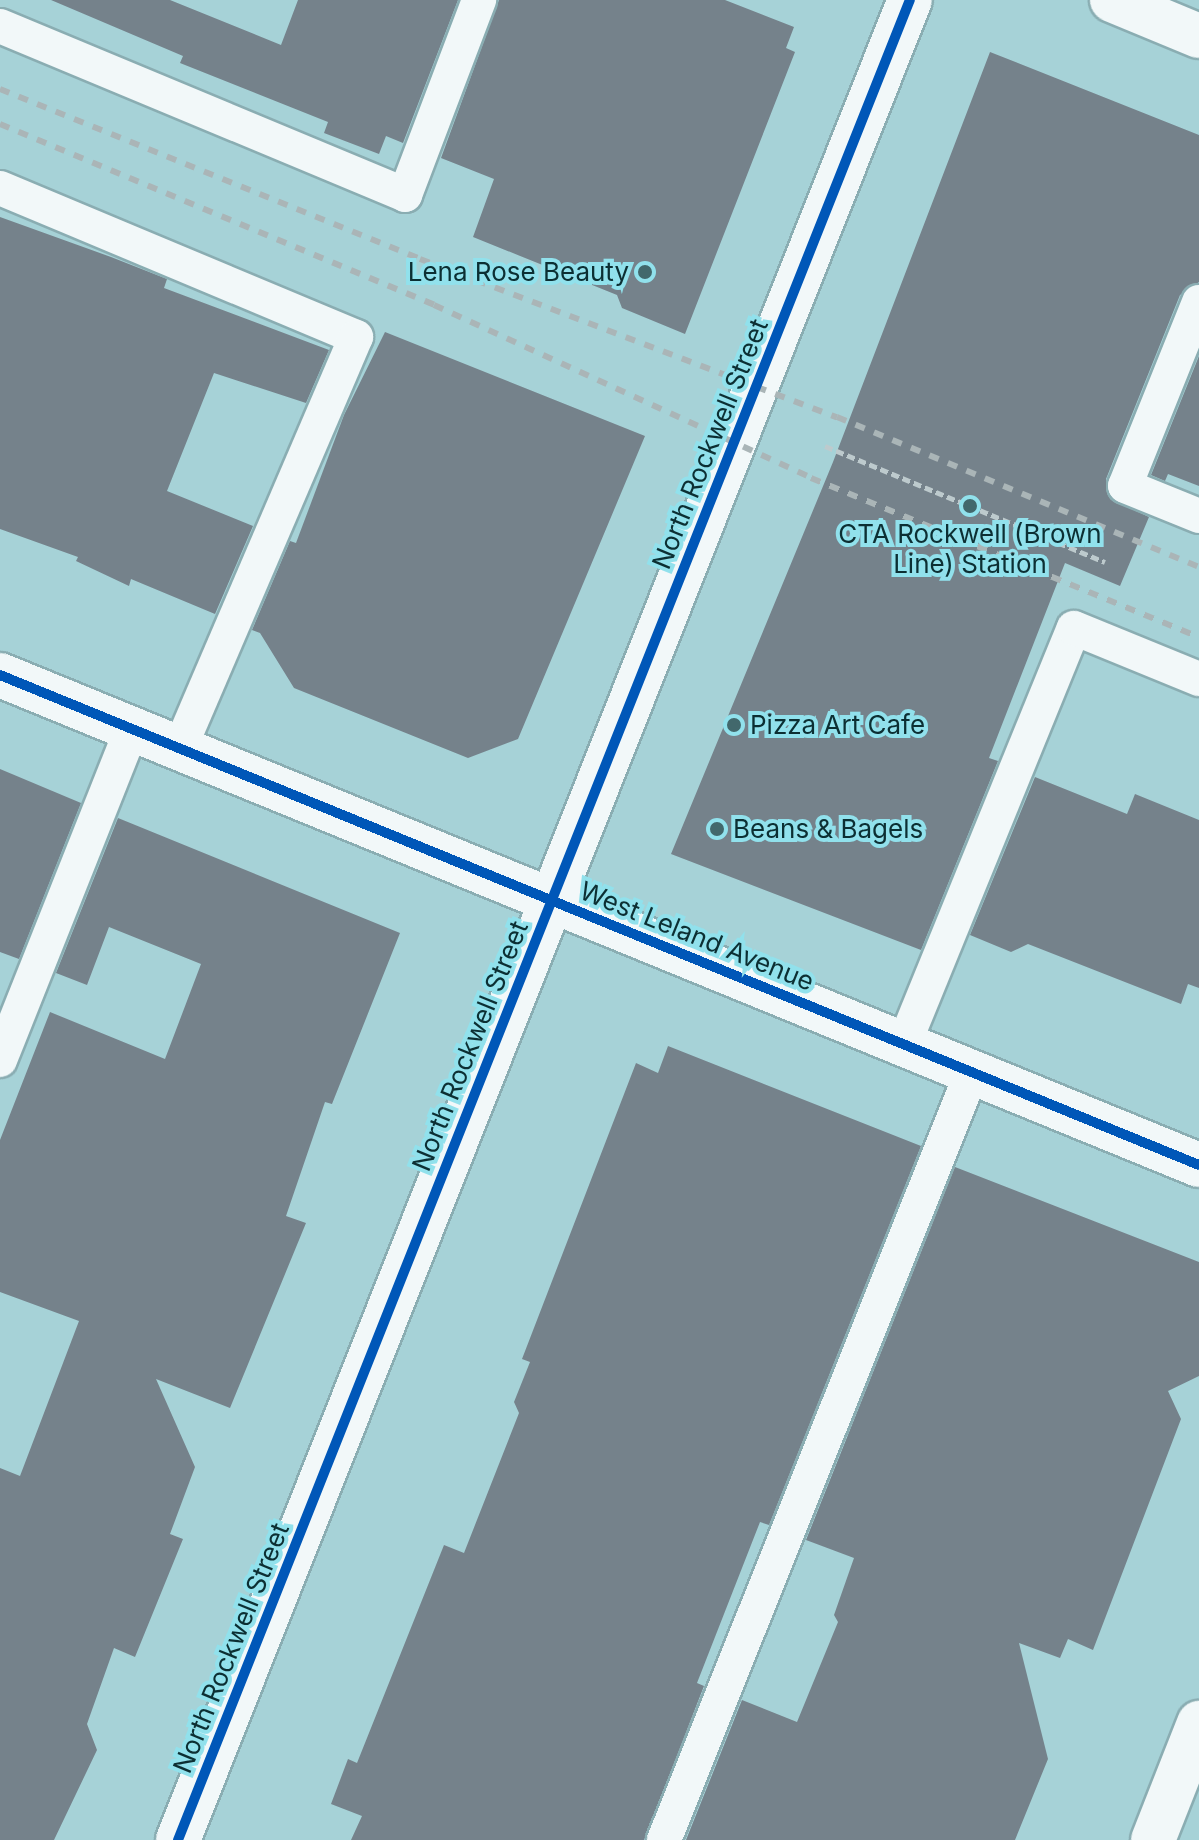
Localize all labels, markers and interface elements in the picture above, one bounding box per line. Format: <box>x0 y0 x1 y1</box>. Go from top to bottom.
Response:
place label: Lena Rose Beauty <box>408 256 629 288</box>
marker: Lena Rose Beauty <box>636 263 654 281</box>
street label: North Rockwell Street <box>646 314 774 574</box>
marker: CTA Rockwell (Brown Line) Station <box>961 497 979 515</box>
place label: CTA Rockwell (Brown Line) Station <box>838 518 1102 580</box>
place label: Pizza Art Cafe <box>750 709 925 741</box>
marker: Pizza Art Cafe <box>725 716 743 734</box>
place label: Beans & Bagels <box>733 813 923 845</box>
marker: Beans & Bagels <box>708 820 726 838</box>
street label: West Leland Avenue <box>575 875 819 997</box>
street label: North Rockwell Street <box>406 916 534 1176</box>
street label: North Rockwell Street <box>167 1518 295 1778</box>

